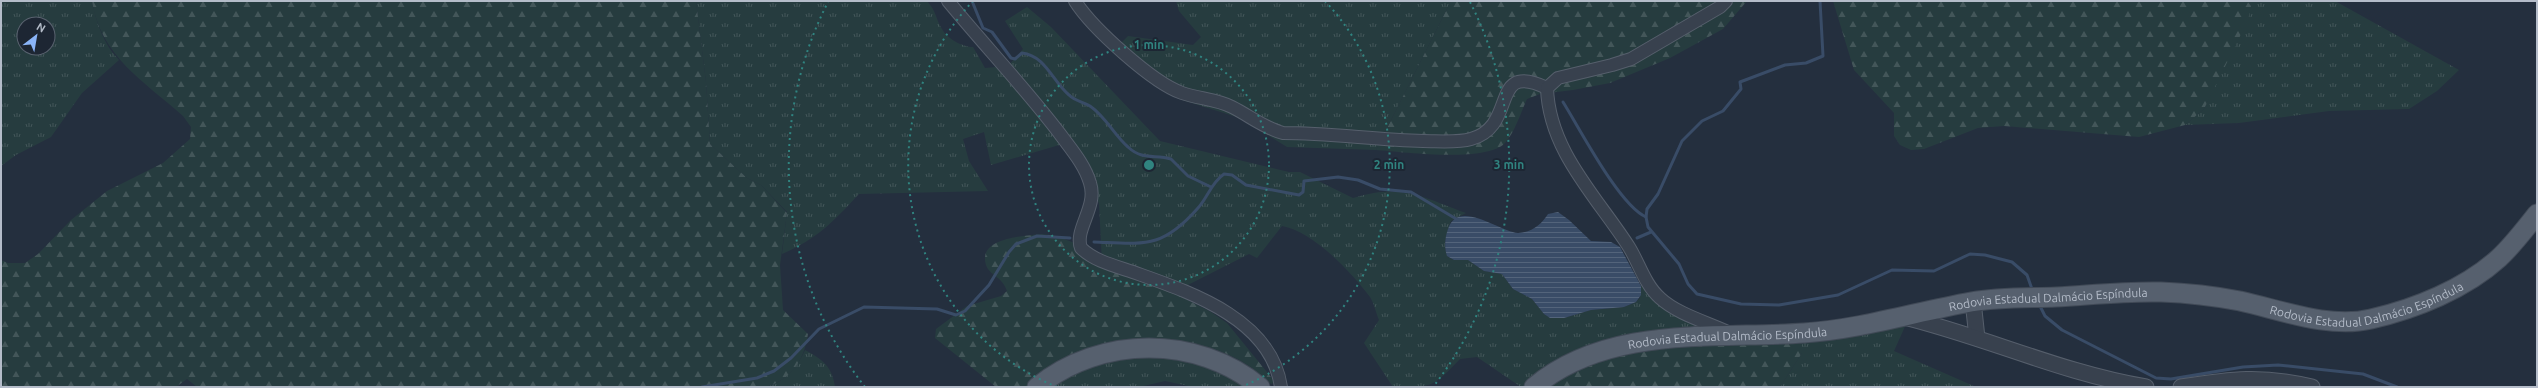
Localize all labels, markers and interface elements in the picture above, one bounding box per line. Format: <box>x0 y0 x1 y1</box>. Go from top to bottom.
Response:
north arrow <box>16 16 56 56</box>
text: N <box>35 20 48 35</box>
text: 1 min <box>1134 38 1164 51</box>
centre of rings <box>1142 158 1156 172</box>
text: 2 min <box>1374 158 1404 171</box>
text: 3 min <box>1494 158 1524 171</box>
street label: Rodovia Estadual Dalmácio Espíndula <box>2269 279 2465 328</box>
street label: Rodovia Estadual Dalmácio Espíndula <box>1947 285 2148 313</box>
street label: Rodovia Estadual Dalmácio Espíndula <box>1627 324 1828 351</box>

